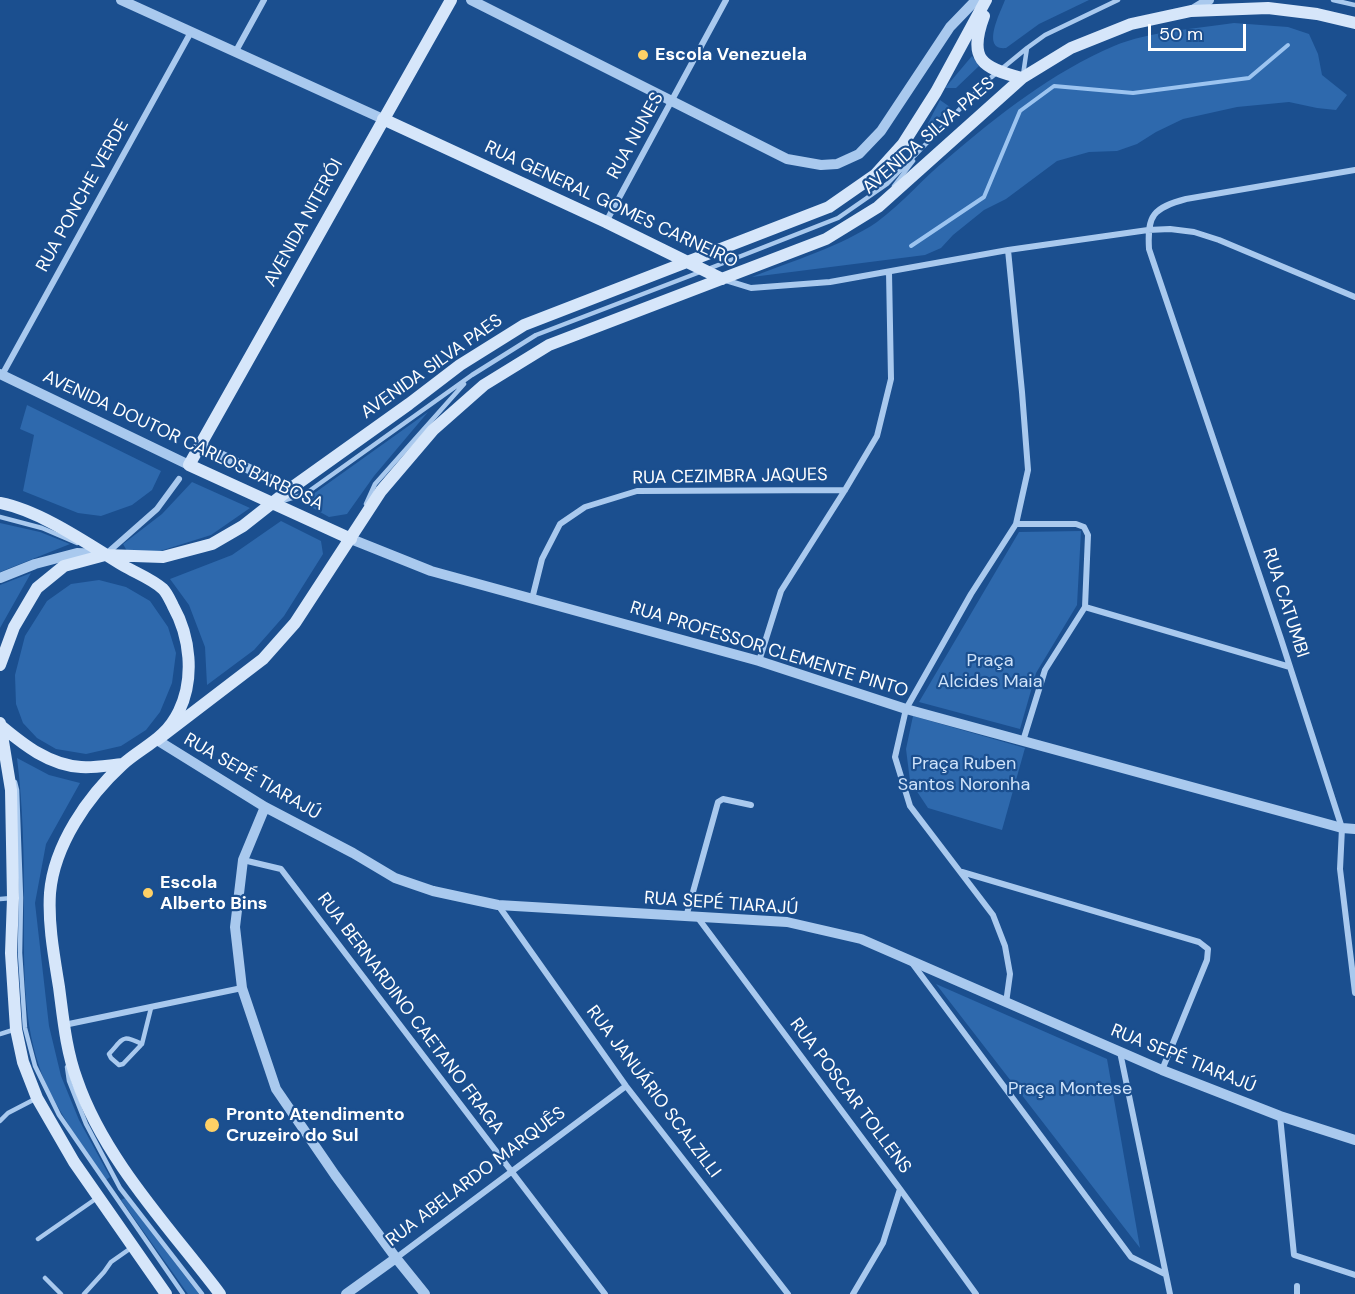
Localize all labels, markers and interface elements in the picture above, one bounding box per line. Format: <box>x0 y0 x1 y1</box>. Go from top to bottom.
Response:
scale bar <box>1151 12 1248 50</box>
text: 50 m <box>1159 22 1203 46</box>
place label: Escola Venezuela <box>655 44 807 66</box>
marker: Escola Venezuela <box>636 48 650 62</box>
street label: AVENIDA SILVA PAES <box>859 73 999 199</box>
street label: RUA NUNES <box>603 89 669 183</box>
street label: RUA PONCHE VERDE <box>32 116 134 276</box>
street label: RUA GENERAL GOMES CARNEIRO <box>481 137 741 273</box>
street label: AVENIDA NITERÓI <box>260 155 348 291</box>
street label: AVENIDA SILVA PAES <box>357 310 507 424</box>
street label: AVENIDA DOUTOR CARLOS BARBOSA <box>39 366 327 516</box>
street label: RUA CEZIMBRA JAQUES <box>632 464 828 490</box>
street label: RUA CATUMBI <box>1257 545 1313 661</box>
street label: RUA PROFESSOR CLEMENTE PINTO <box>627 597 911 703</box>
park label: Praça Alcides Maia <box>938 650 1042 692</box>
street label: RUA SEPÉ TIARAJÚ <box>180 729 324 825</box>
park label: Praça Ruben Santos Noronha <box>898 753 1030 795</box>
place label: Escola Alberto Bins <box>160 872 267 914</box>
marker: Escola Alberto Bins <box>141 886 155 900</box>
street label: RUA SEPÉ TIARAJÚ <box>643 888 799 920</box>
street label: RUA BERNARDINO CAETANO FRAGA <box>312 889 508 1139</box>
street label: RUA JANUÁRIO SCALZILLI <box>581 1002 725 1182</box>
street label: RUA POSCAR TOLLENS <box>785 1014 915 1178</box>
street label: RUA SEPÉ TIARAJÚ <box>1107 1020 1259 1098</box>
park label: Praça Montese <box>1008 1078 1132 1100</box>
street label: RUA ABELARDO MARQUÊS <box>382 1102 570 1252</box>
place label: Pronto Atendimento Cruzeiro do Sul <box>226 1104 405 1146</box>
marker: Pronto Atendimento Cruzeiro do Sul <box>203 1116 221 1134</box>

